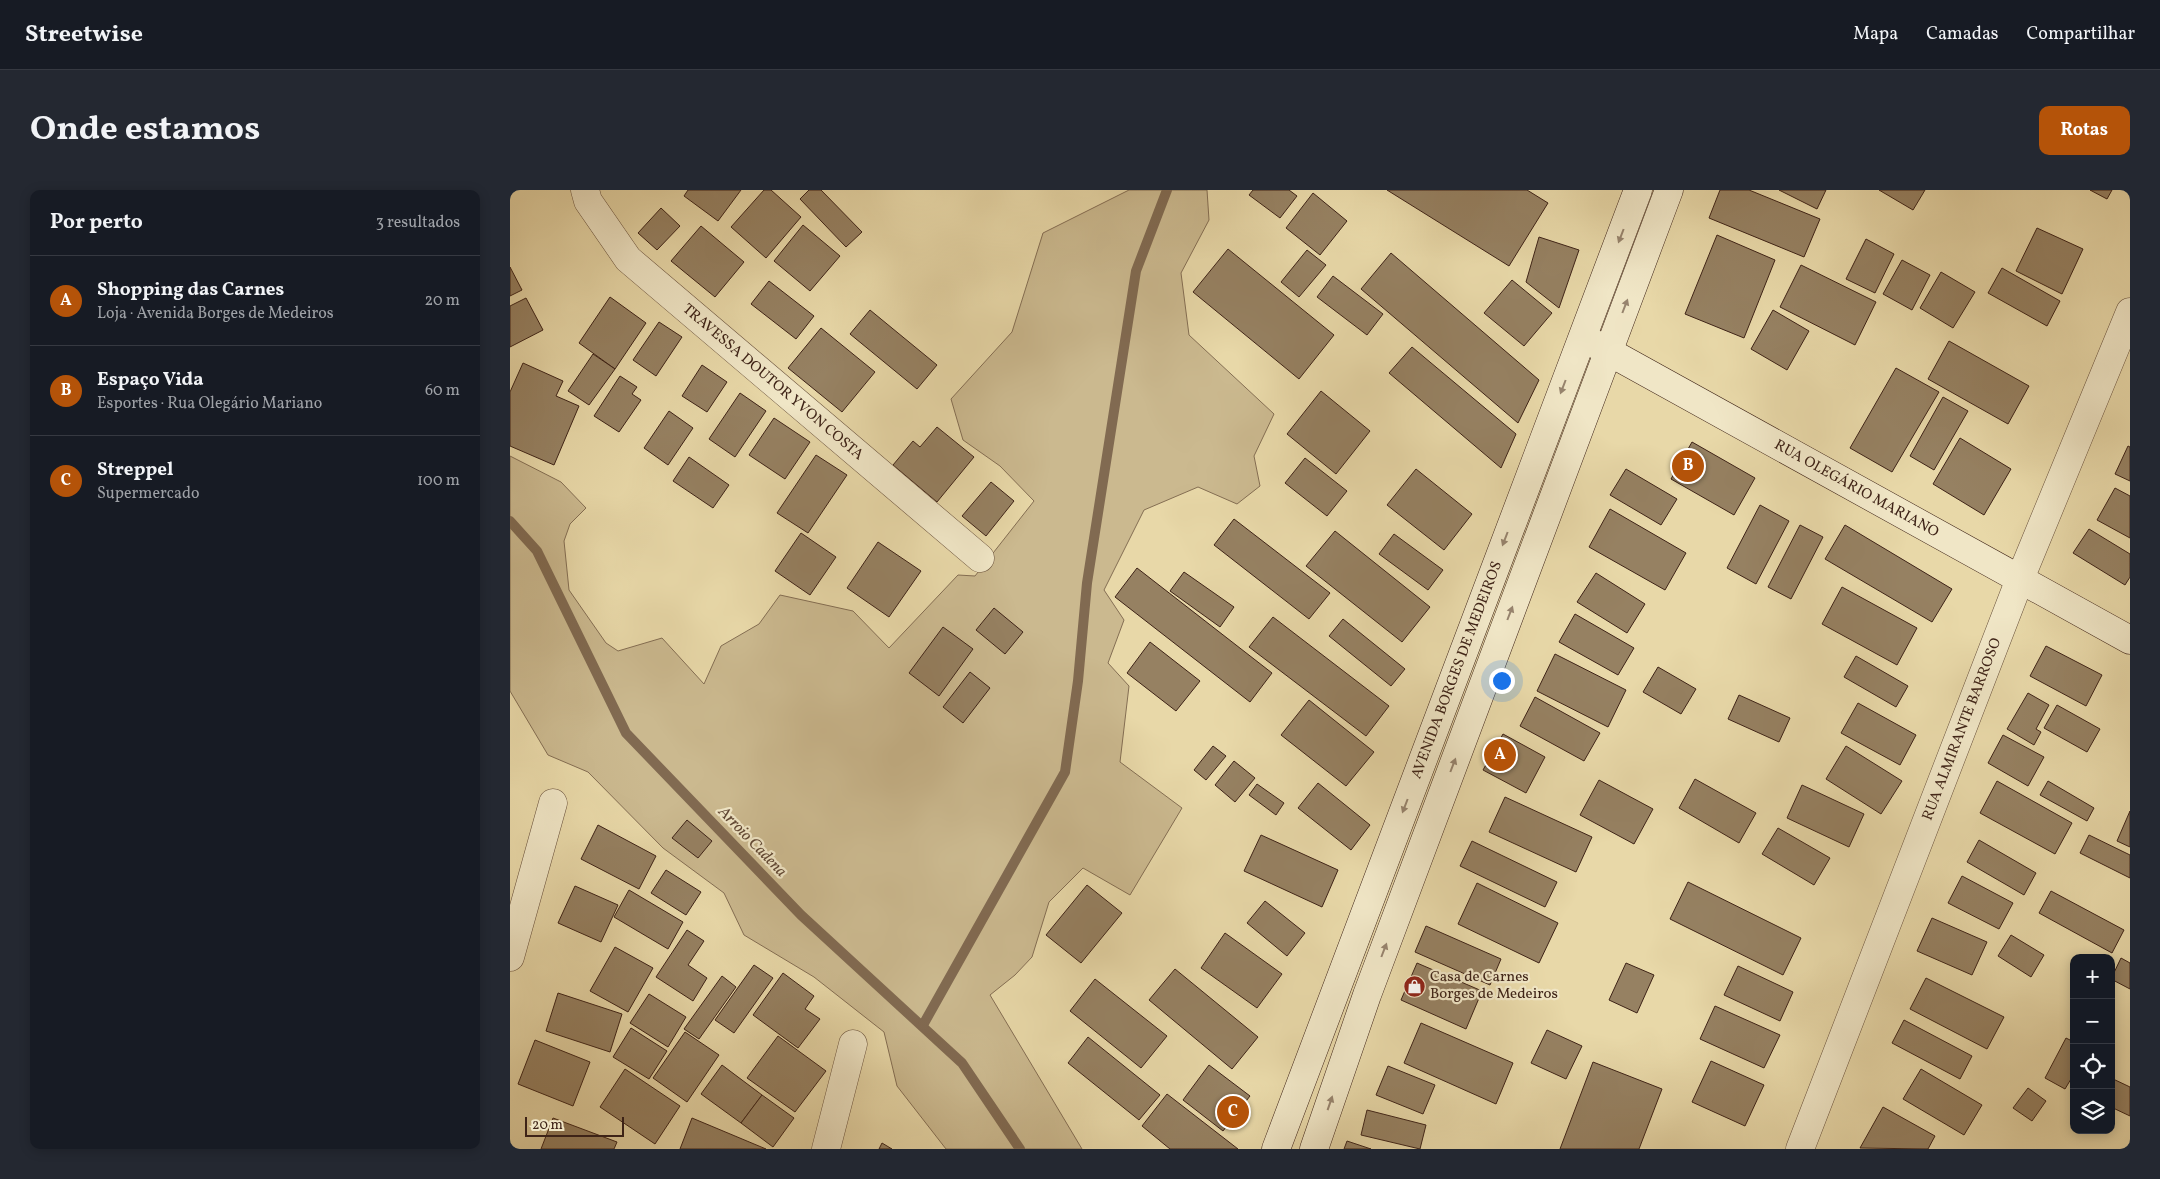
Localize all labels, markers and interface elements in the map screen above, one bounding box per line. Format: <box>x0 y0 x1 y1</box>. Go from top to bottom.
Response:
text: Streetwise <box>25 18 143 52</box>
text: Mapa <box>1853 22 1898 47</box>
text: Camadas <box>1926 22 1999 47</box>
text: Compartilhar <box>2027 22 2135 47</box>
text: Onde estamos <box>30 106 260 154</box>
button: Rotas <box>2039 106 2130 155</box>
text: Por perto <box>50 208 143 237</box>
text: 3 resultados <box>376 212 460 234</box>
one-way arrow <box>1617 228 1624 243</box>
text: Shopping das Carnes <box>97 277 284 303</box>
text: A <box>60 290 72 312</box>
text: 20 m <box>425 290 460 312</box>
one-way arrow <box>1622 298 1629 313</box>
street label: TRAVESSA DOUTOR YVON COSTA <box>678 299 868 465</box>
text: Loja · Avenida Borges de Medeiros <box>97 303 334 325</box>
text: Espaço Vida <box>97 367 204 393</box>
text: B <box>61 380 71 402</box>
text: 60 m <box>425 380 460 402</box>
one-way arrow <box>1559 380 1566 395</box>
text: Esportes · Rua Olegário Mariano <box>97 393 322 415</box>
street label: RUA OLEGÁRIO MARIANO <box>1770 435 1943 543</box>
pin: B <box>1672 447 1704 485</box>
text: Streppel <box>97 457 173 483</box>
text: C <box>61 470 71 492</box>
text: 100 m <box>417 470 460 492</box>
text: Supermercado <box>97 483 199 505</box>
one-way arrow <box>1501 532 1508 547</box>
street label: AVENIDA BORGES DE MEDEIROS <box>1406 558 1506 780</box>
one-way arrow <box>1507 605 1514 620</box>
street label: RUA ALMIRANTE BARROSO <box>1917 635 2007 824</box>
your location <box>1489 668 1515 694</box>
pin: A <box>1484 736 1516 774</box>
one-way arrow <box>1449 757 1457 772</box>
one-way arrow <box>1401 799 1409 814</box>
water label: Arroio Cadena <box>712 801 792 883</box>
one-way arrow <box>1380 942 1388 957</box>
map controls <box>2070 954 2115 1134</box>
button: + <box>2070 954 2115 999</box>
place label: Casa de Carnes Borges de Medeiros <box>1430 967 1558 1005</box>
shop icon: Casa de Carnes Borges de Medeiros <box>1402 974 1426 998</box>
button: − <box>2070 999 2115 1044</box>
button: locate <box>2070 1044 2115 1089</box>
button: layers <box>2070 1089 2115 1134</box>
pin: C <box>1217 1093 1249 1131</box>
one-way arrow <box>1326 1095 1334 1110</box>
scale bar <box>525 1114 624 1137</box>
text: 20 m <box>532 1116 563 1135</box>

